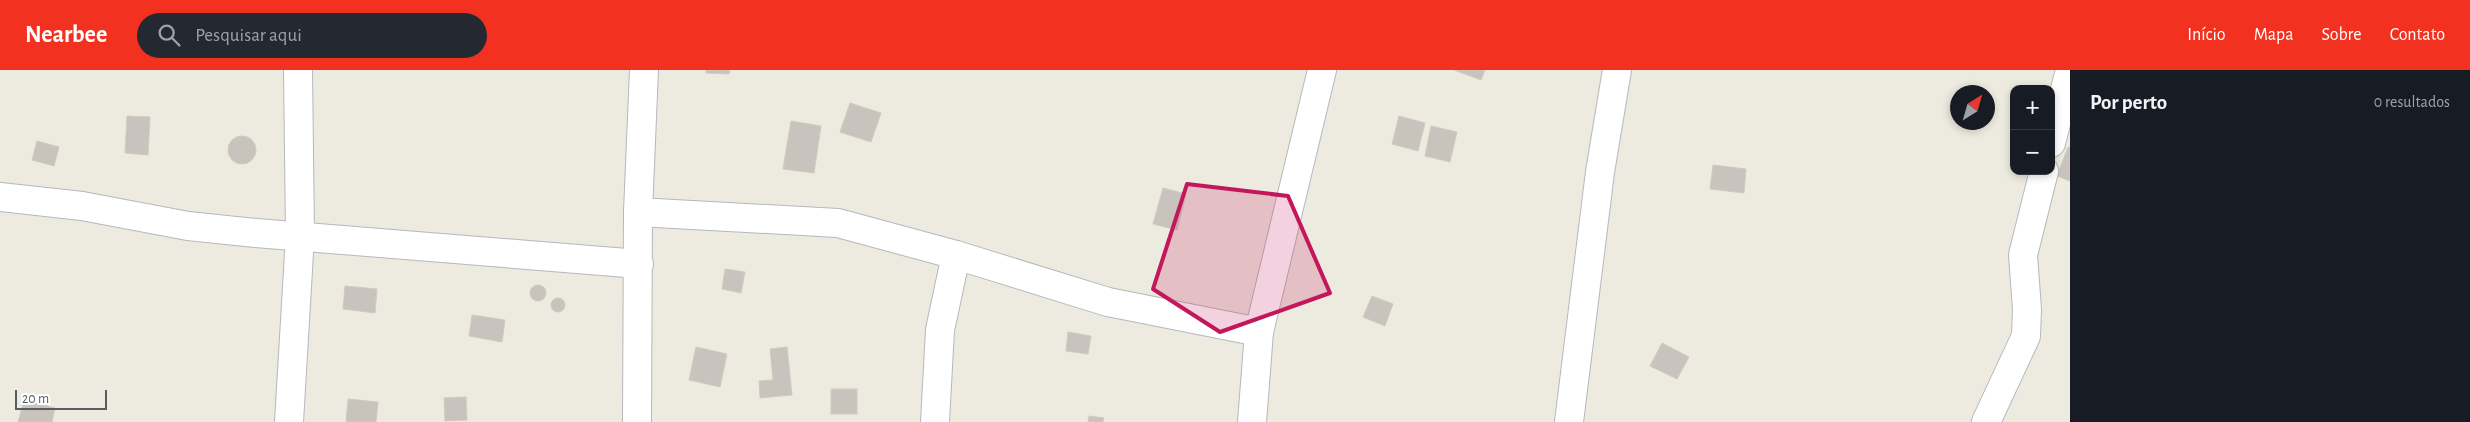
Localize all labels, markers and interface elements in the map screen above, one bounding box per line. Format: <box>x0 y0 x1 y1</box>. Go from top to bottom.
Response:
search box <box>137 13 487 58</box>
icon: search <box>155 21 183 49</box>
text: Nearbee <box>25 23 107 47</box>
text: Pesquisar aqui <box>195 26 302 45</box>
text: Início <box>2187 26 2226 44</box>
text: Mapa <box>2254 26 2294 44</box>
text: Sobre <box>2322 26 2362 44</box>
text: Contato <box>2390 26 2445 44</box>
north arrow <box>1950 85 1995 130</box>
map controls <box>2010 85 2055 175</box>
button: + <box>2010 85 2055 130</box>
text: Por perto <box>2090 92 2167 113</box>
text: 0 resultados <box>2374 94 2450 110</box>
button: − <box>2010 130 2055 175</box>
scale bar <box>15 387 108 410</box>
text: 20 m <box>22 392 49 406</box>

